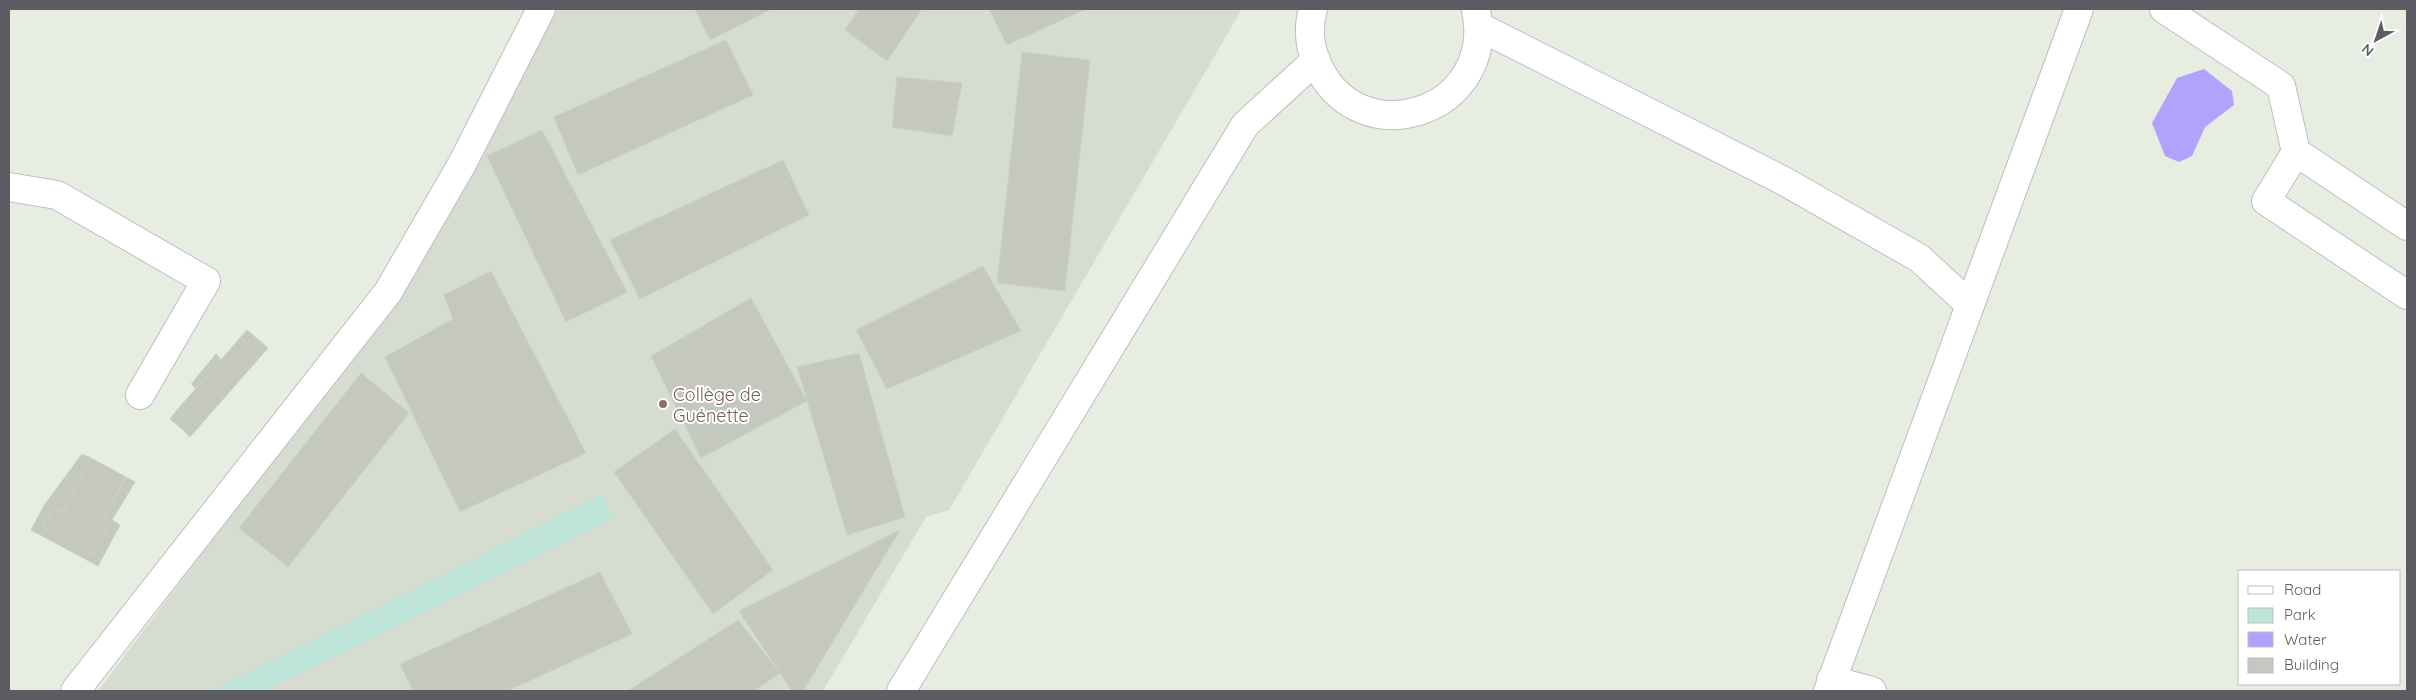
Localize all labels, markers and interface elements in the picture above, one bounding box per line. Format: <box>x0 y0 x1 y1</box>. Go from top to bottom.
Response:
north arrow <box>2351 15 2401 65</box>
text: N <box>2358 40 2377 60</box>
place label: Collège de Guénette <box>673 383 761 427</box>
marker: Collège de Guénette <box>657 398 669 410</box>
legend <box>2238 570 2401 685</box>
text: Road <box>2284 580 2321 599</box>
text: Park <box>2284 605 2316 624</box>
text: Water <box>2284 630 2327 649</box>
text: Building <box>2284 655 2339 674</box>

